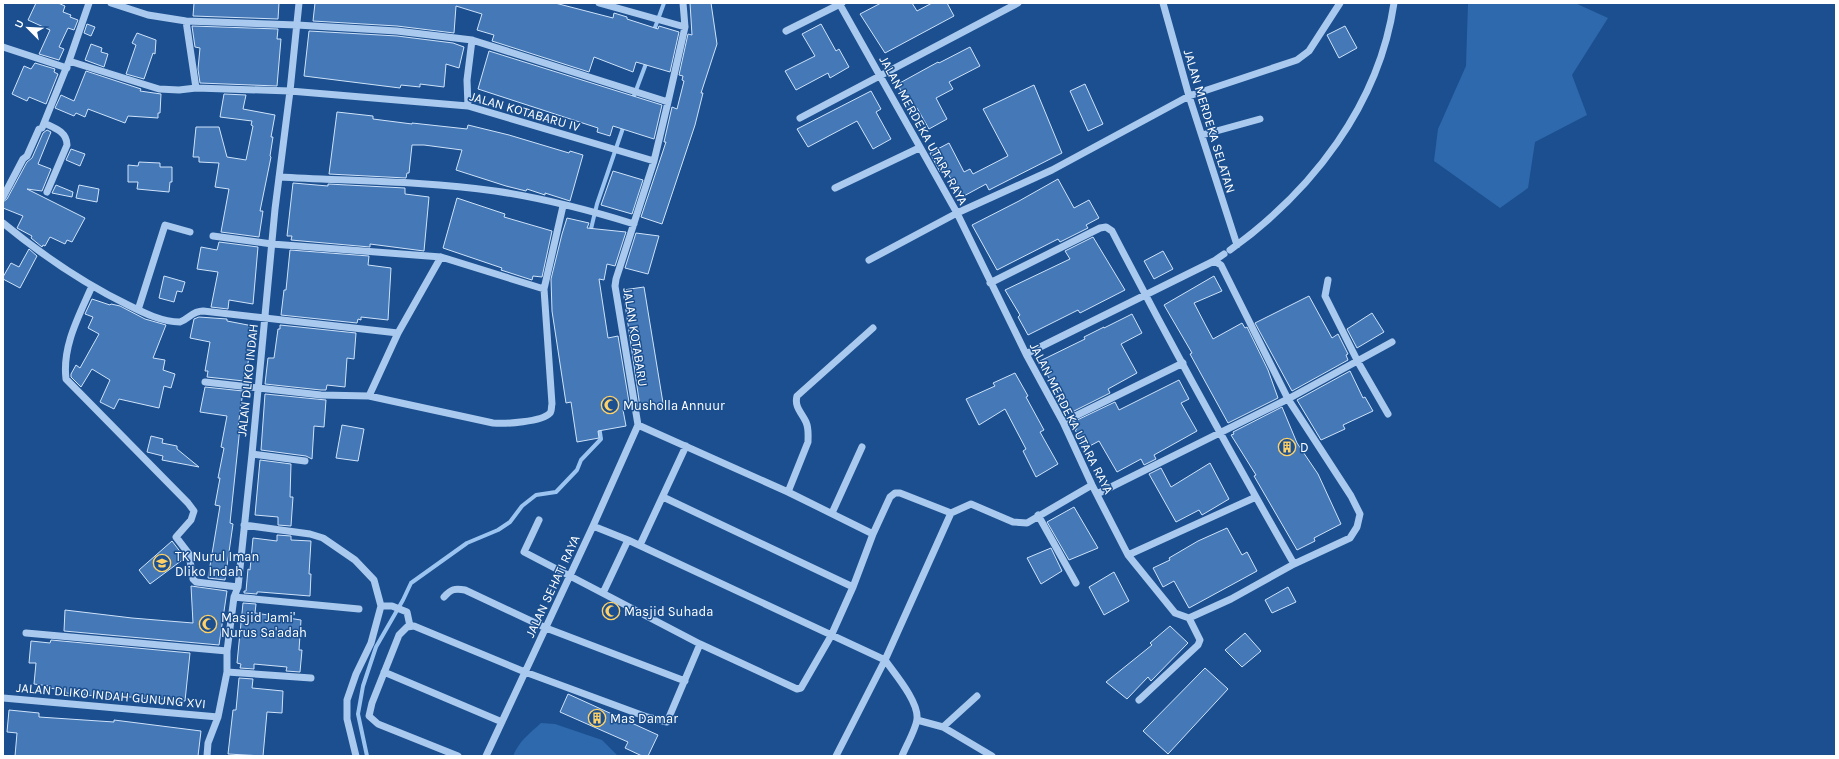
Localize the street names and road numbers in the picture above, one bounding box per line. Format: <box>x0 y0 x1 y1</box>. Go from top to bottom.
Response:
street label: JALAN MERDEKA SELATAN <box>1181 48 1239 195</box>
street label: JALAN MERDEKA UTARA RAYA <box>876 53 971 208</box>
street label: JALAN KOTABARU IV <box>468 89 582 135</box>
street label: JALAN KOTABARU <box>620 287 651 388</box>
street label: JALAN DLIKO INDAH <box>234 323 261 437</box>
street label: JALAN MERDEKA UTARA RAYA <box>1027 340 1117 497</box>
street label: JALAN SEHATI RAYA <box>522 532 583 640</box>
street label: JALAN DLIKO INDAH GUNUNG XVI <box>16 680 206 711</box>

